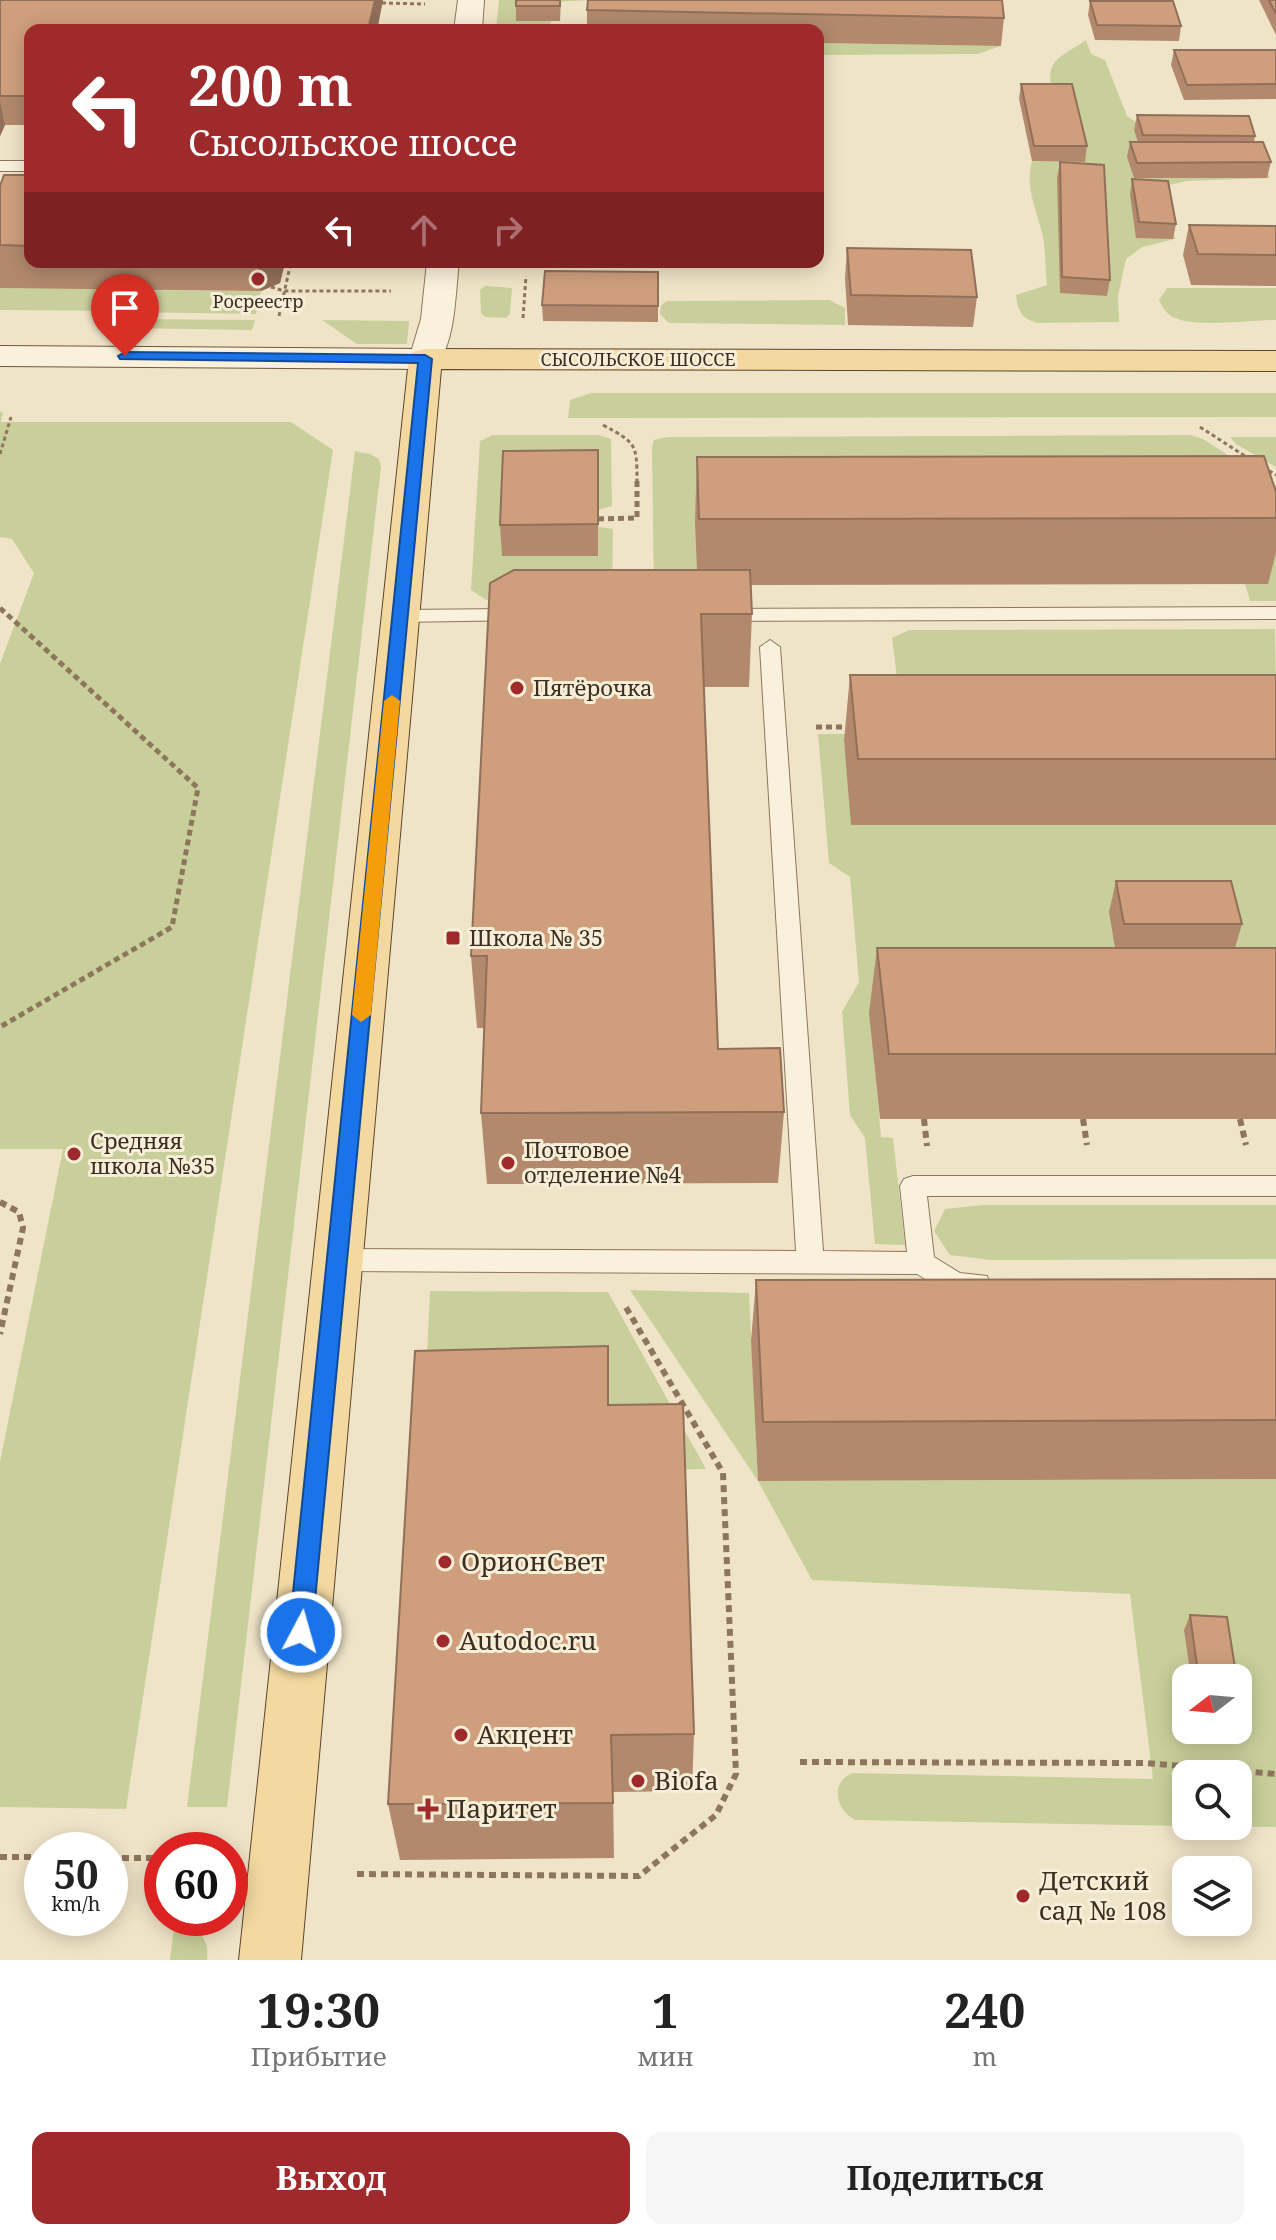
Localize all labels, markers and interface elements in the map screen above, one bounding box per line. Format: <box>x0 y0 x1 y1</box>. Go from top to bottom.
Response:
text: 200 m <box>188 46 353 122</box>
icon: left <box>56 56 160 160</box>
text: Сысольское шоссе <box>188 118 517 167</box>
icon: left <box>318 208 362 252</box>
icon: ahead <box>402 208 446 252</box>
icon: right <box>486 208 530 252</box>
marker: Росреестр <box>249 270 267 288</box>
pin <box>91 274 159 356</box>
icon: arrive <box>103 286 147 330</box>
place label: Росреестр <box>213 289 303 313</box>
street label: СЫСОЛЬСКОЕ ШОССЕ <box>540 347 736 371</box>
place label: Пятёрочка <box>533 672 652 702</box>
marker: Пятёрочка <box>508 679 526 697</box>
place label: Школа № 35 <box>469 922 603 952</box>
marker: Школа № 35 <box>444 929 462 947</box>
place label: Средняя школа №35 <box>90 1125 215 1180</box>
place label: Почтовое отделение №4 <box>524 1134 681 1189</box>
marker: Средняя школа №35 <box>65 1145 83 1163</box>
marker: Почтовое отделение №4 <box>499 1154 517 1172</box>
place label: ОрионСвет <box>461 1543 605 1579</box>
marker: ОрионСвет <box>436 1553 454 1571</box>
position arrow <box>259 1590 343 1674</box>
place label: Autodoc.ru <box>459 1622 597 1658</box>
marker: Autodoc.ru <box>434 1632 452 1650</box>
north arrow <box>1172 1664 1252 1744</box>
map controls <box>1172 1664 1252 1936</box>
place label: Акцент <box>477 1716 573 1752</box>
marker: Акцент <box>452 1726 470 1744</box>
button: search <box>1172 1760 1252 1840</box>
place label: Biofa <box>654 1762 719 1798</box>
marker: Biofa <box>629 1772 647 1790</box>
place label: Паритет <box>446 1790 557 1826</box>
marker: Паритет <box>417 1798 439 1820</box>
speed limit sign: 60 <box>144 1832 248 1936</box>
text: 50 <box>53 1846 99 1901</box>
button: layers <box>1172 1856 1252 1936</box>
place label: Детский сад № 108 <box>1039 1862 1166 1928</box>
marker: Детский сад № 108 <box>1014 1887 1032 1905</box>
text: km/h <box>51 1890 101 1917</box>
text: 19:30 <box>257 1977 380 2042</box>
text: 1 <box>652 1977 679 2042</box>
text: 240 <box>944 1977 1025 2042</box>
text: Прибытие <box>250 2038 387 2074</box>
text: мин <box>637 2038 694 2074</box>
text: m <box>973 2038 997 2074</box>
button: Выход <box>32 2132 630 2224</box>
button: Поделиться <box>646 2132 1244 2224</box>

